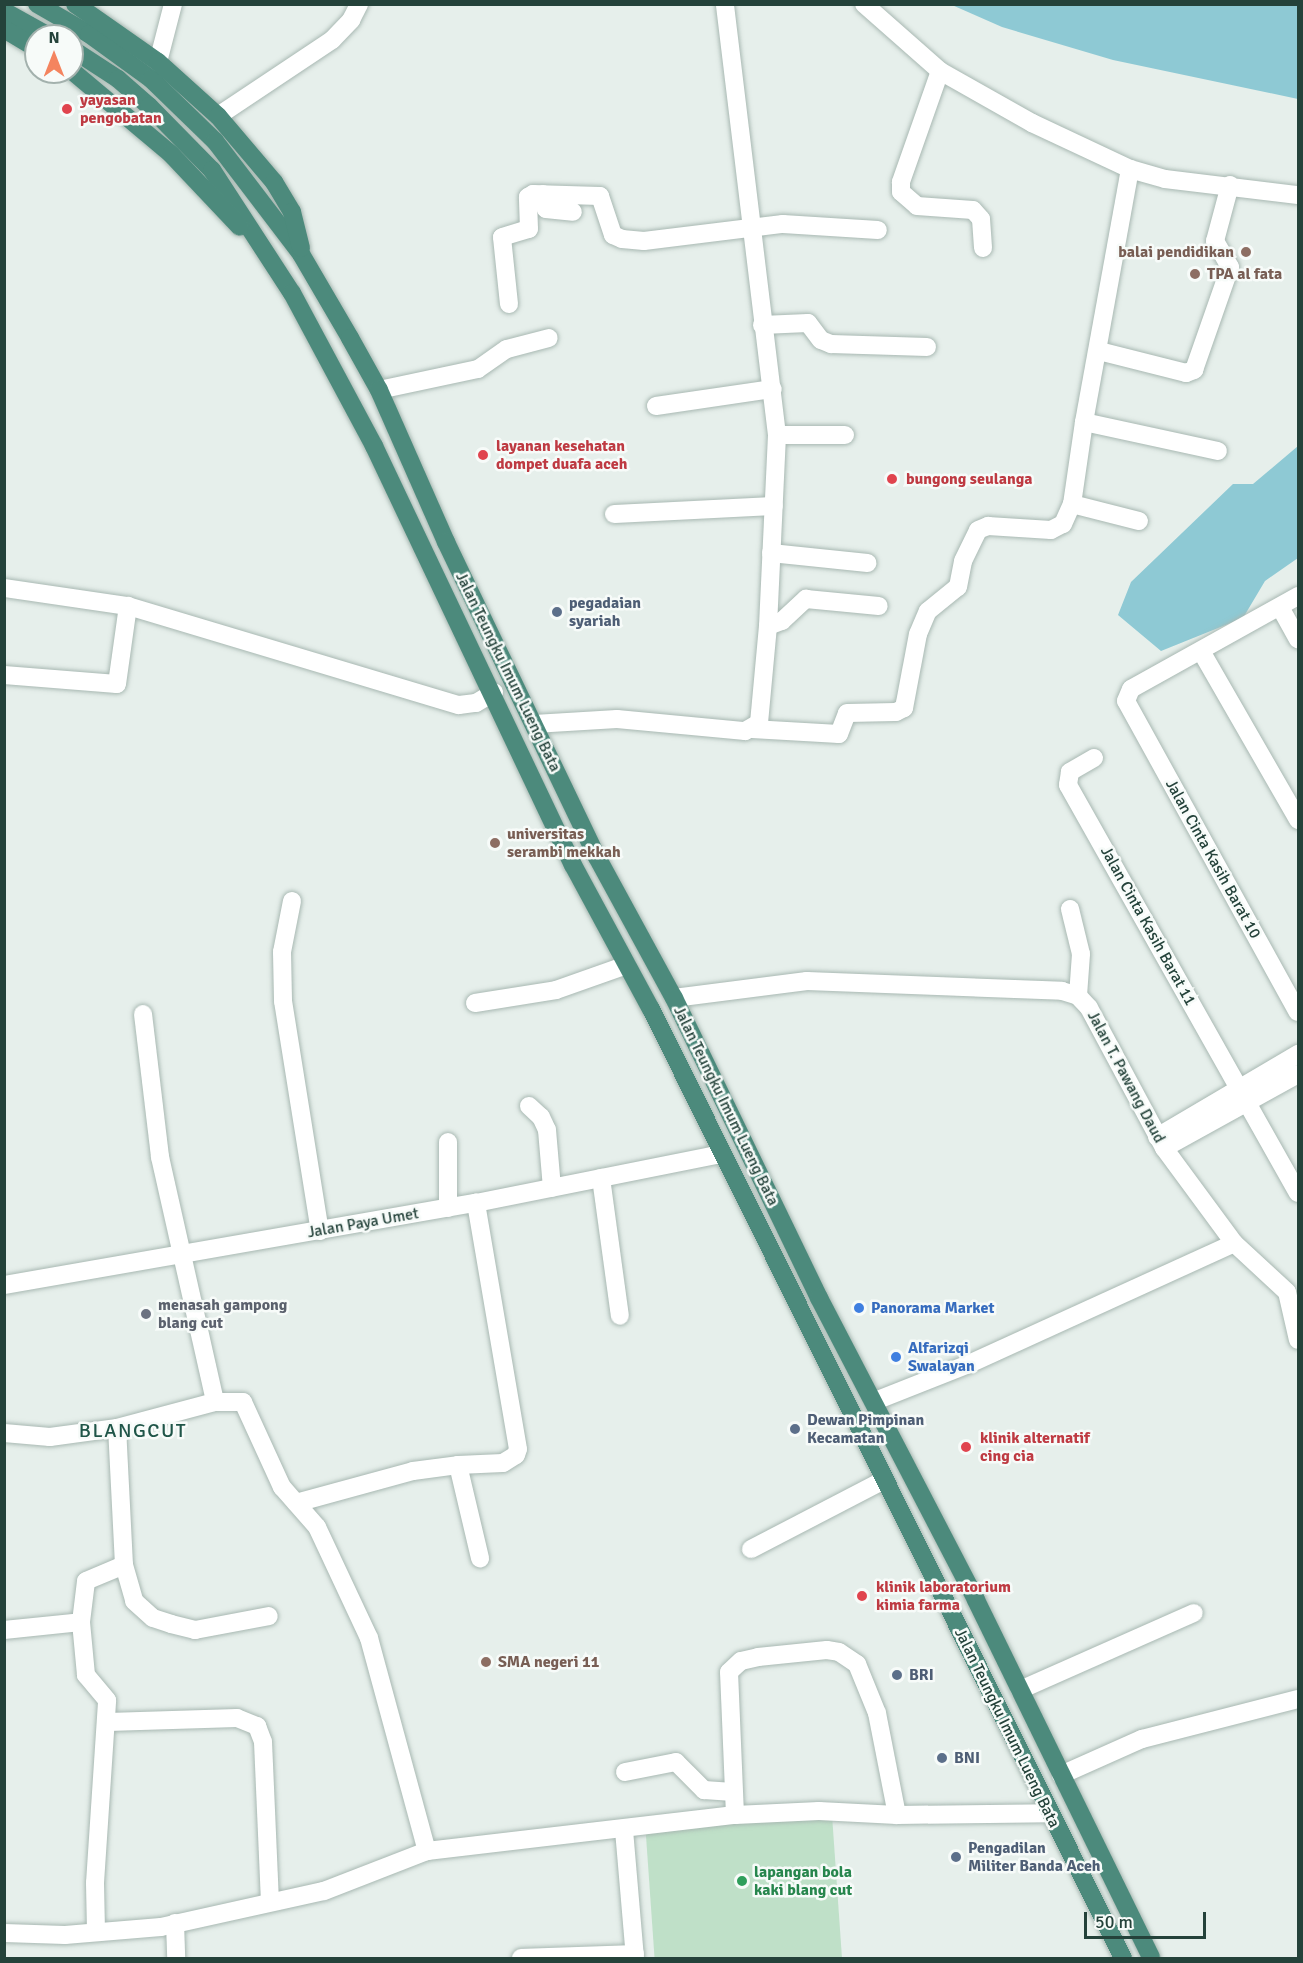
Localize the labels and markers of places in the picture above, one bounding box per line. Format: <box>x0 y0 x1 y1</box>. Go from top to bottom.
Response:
place label: yayasan pengobatan <box>80 90 162 128</box>
marker: yayasan pengobatan <box>58 100 76 118</box>
place label: balai pendidikan <box>1118 242 1234 262</box>
marker: balai pendidikan <box>1239 245 1253 259</box>
place label: TPA al fata <box>1207 264 1282 284</box>
marker: TPA al fata <box>1188 267 1202 281</box>
place label: layanan kesehatan dompet duafa aceh <box>496 436 627 474</box>
marker: layanan kesehatan dompet duafa aceh <box>474 446 492 464</box>
place label: bungong seulanga <box>906 469 1032 489</box>
marker: bungong seulanga <box>883 470 901 488</box>
place label: pegadaian syariah <box>569 593 641 631</box>
marker: pegadaian syariah <box>550 605 564 619</box>
place label: universitas serambi mekkah <box>507 824 621 862</box>
marker: universitas serambi mekkah <box>488 836 502 850</box>
place label: menasah gampong blang cut <box>158 1295 287 1333</box>
place label: Panorama Market <box>871 1298 994 1318</box>
marker: Panorama Market <box>852 1301 866 1315</box>
marker: menasah gampong blang cut <box>139 1307 153 1321</box>
place label: Alfarizqi Swalayan <box>908 1338 975 1376</box>
marker: Alfarizqi Swalayan <box>889 1350 903 1364</box>
place label: Dewan Pimpinan Kecamatan <box>807 1410 924 1448</box>
marker: Dewan Pimpinan Kecamatan <box>788 1422 802 1436</box>
place label: klinik alternatif cing cia <box>980 1428 1090 1466</box>
marker: klinik alternatif cing cia <box>957 1438 975 1456</box>
place label: klinik laboratorium kimia farma <box>876 1577 1011 1615</box>
marker: klinik laboratorium kimia farma <box>853 1587 871 1605</box>
place label: SMA negeri 11 <box>498 1652 599 1672</box>
marker: SMA negeri 11 <box>479 1655 493 1669</box>
place label: BRI <box>909 1665 934 1685</box>
marker: BRI <box>890 1668 904 1682</box>
place label: BNI <box>954 1748 980 1768</box>
marker: BNI <box>935 1751 949 1765</box>
place label: Pengadilan Militer Banda Aceh <box>968 1838 1101 1876</box>
marker: Pengadilan Militer Banda Aceh <box>949 1850 963 1864</box>
place label: lapangan bola kaki blang cut <box>754 1862 852 1900</box>
marker: lapangan bola kaki blang cut <box>735 1874 749 1888</box>

